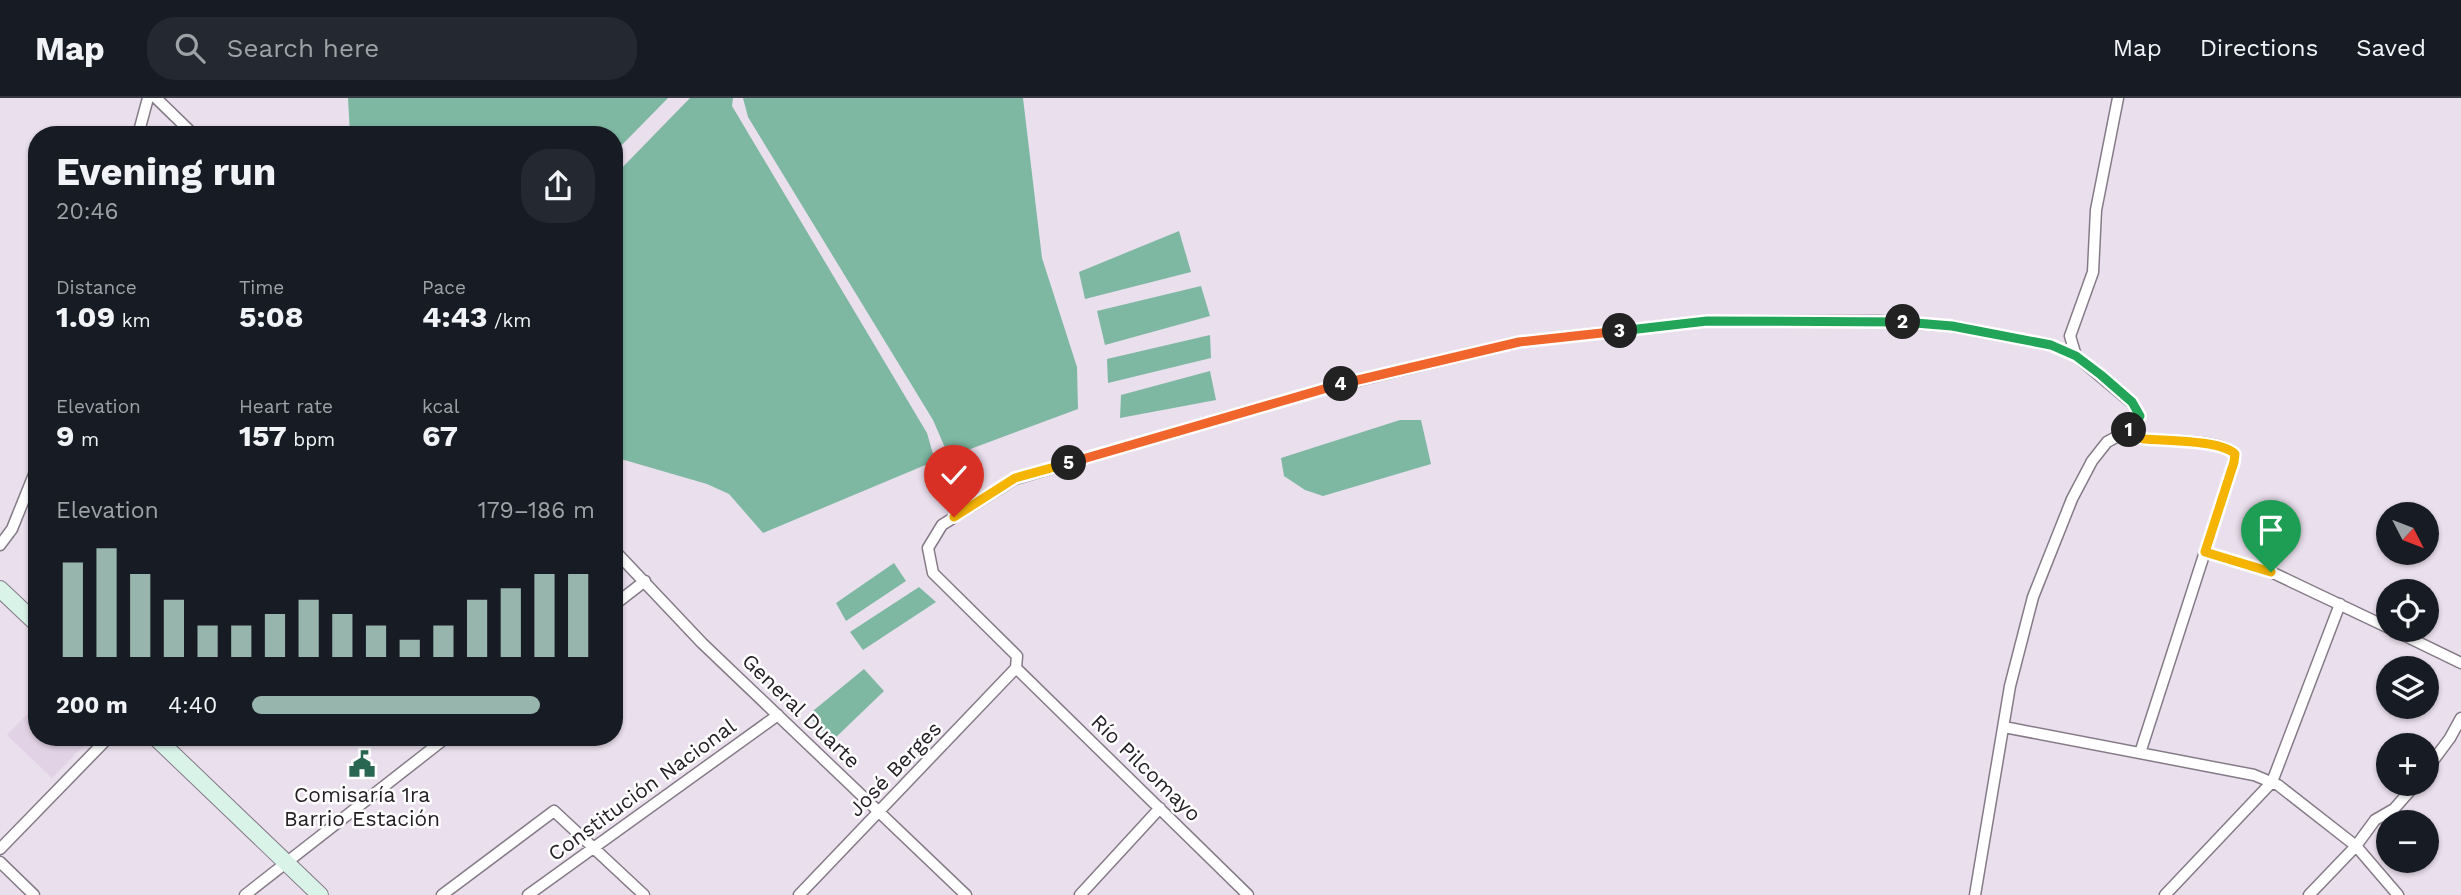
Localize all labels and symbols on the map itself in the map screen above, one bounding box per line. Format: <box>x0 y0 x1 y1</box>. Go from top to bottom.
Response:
pin: 2 <box>1885 304 1920 340</box>
pin: 3 <box>1602 314 1638 348</box>
pin: 4 <box>1324 366 1358 402</box>
pin: 1 <box>2112 412 2146 448</box>
pin <box>924 445 984 517</box>
pin: 5 <box>1052 446 1086 480</box>
pin <box>2241 500 2301 572</box>
north arrow <box>2376 502 2440 565</box>
street label: General Duarte <box>737 648 866 773</box>
street label: Río Pilcomayo <box>1086 709 1207 826</box>
street label: Constitución Nacional <box>543 713 741 866</box>
street label: José Berges <box>843 716 946 822</box>
public building icon: Comisaría 1ra Barrio Estación <box>347 749 377 779</box>
place label: Comisaría 1ra Barrio Estación <box>284 782 440 831</box>

